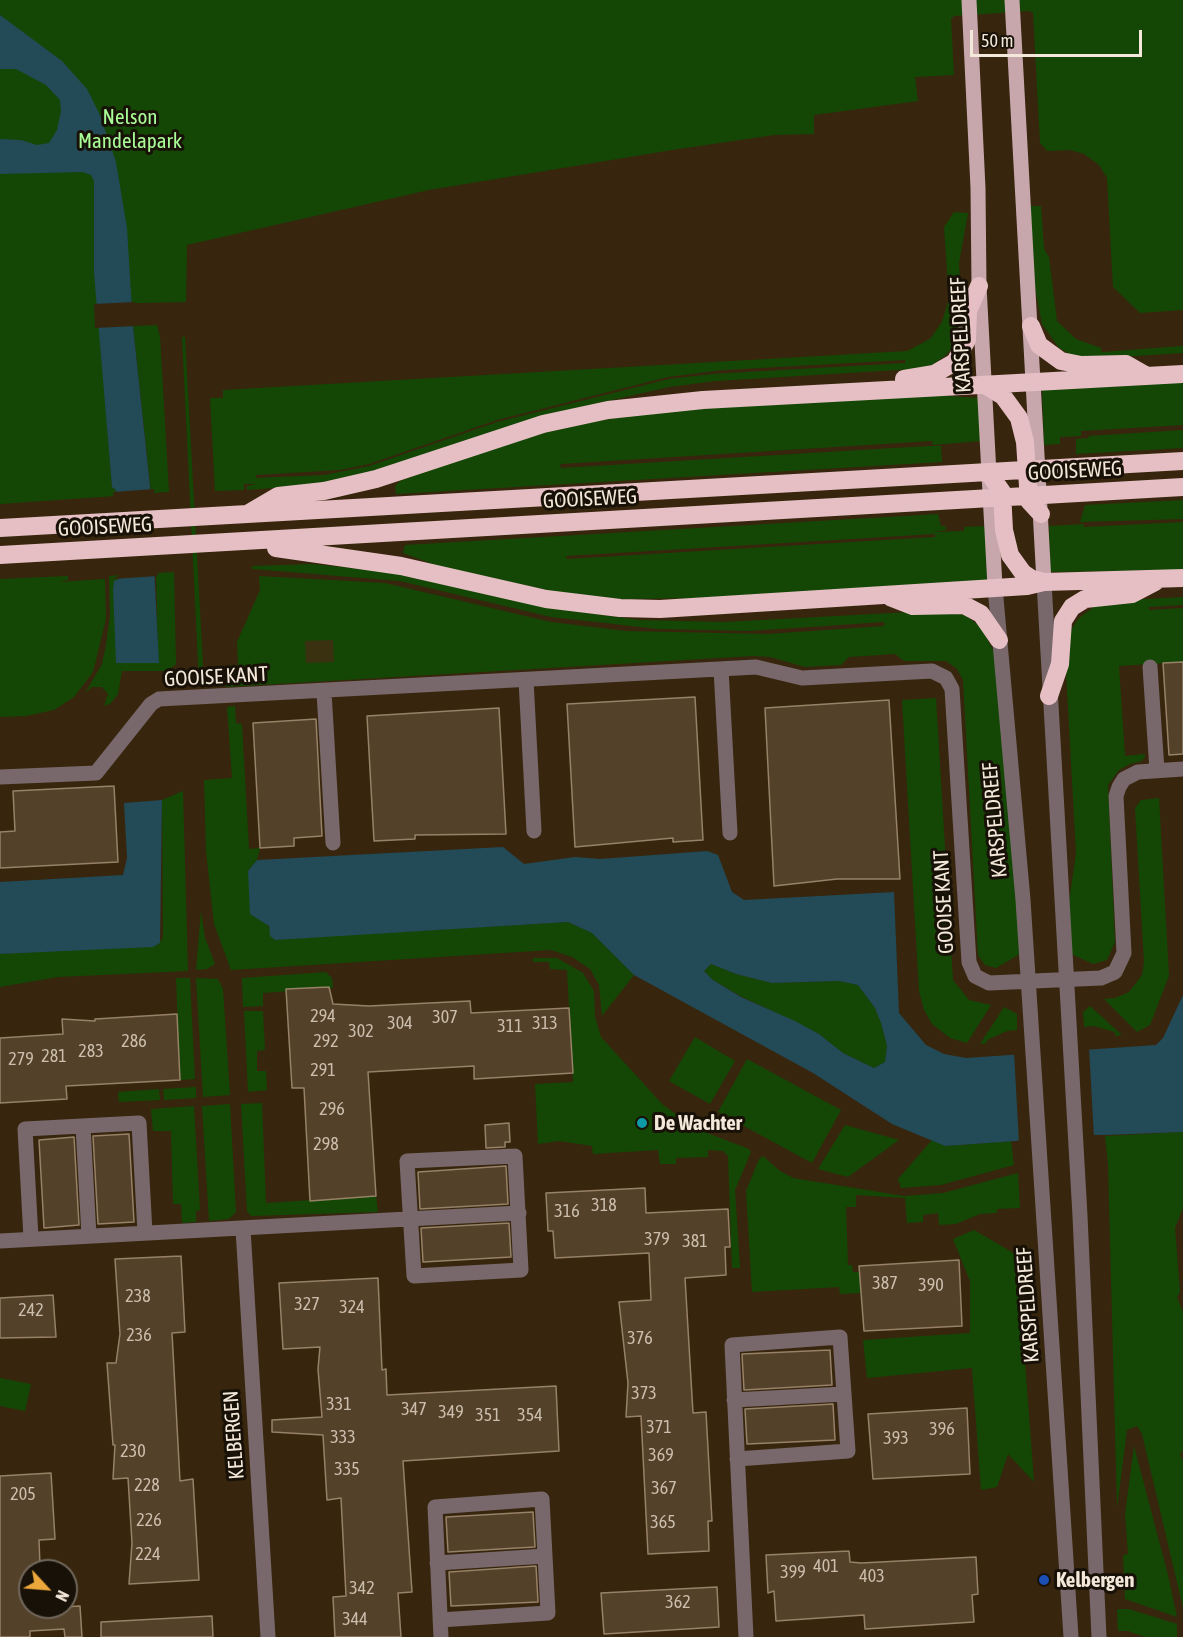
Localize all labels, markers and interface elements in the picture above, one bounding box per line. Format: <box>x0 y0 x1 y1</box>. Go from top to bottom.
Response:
scale bar <box>973 18 1146 56</box>
text: 50 m <box>981 30 1013 51</box>
park label: Nelson Mandelapark <box>78 104 182 154</box>
street label: KARSPELDREEF <box>945 276 977 394</box>
street label: GOOISEWEG <box>1027 456 1123 486</box>
street label: GOOISEWEG <box>542 484 638 514</box>
street label: GOOISEWEG <box>57 512 153 542</box>
street label: GOOISE KANT <box>163 662 269 692</box>
street label: KARSPELDREEF <box>977 761 1013 879</box>
street label: GOOISE KANT <box>929 849 959 955</box>
house number: 294 <box>310 1005 336 1027</box>
house number: 307 <box>432 1006 458 1028</box>
house number: 304 <box>387 1012 413 1034</box>
house number: 313 <box>532 1012 558 1034</box>
house number: 311 <box>497 1015 523 1037</box>
house number: 302 <box>348 1020 374 1042</box>
house number: 286 <box>121 1030 147 1052</box>
house number: 292 <box>313 1030 339 1052</box>
house number: 283 <box>78 1040 104 1062</box>
house number: 281 <box>41 1045 67 1067</box>
house number: 279 <box>8 1048 34 1070</box>
house number: 291 <box>310 1059 336 1081</box>
house number: 296 <box>319 1098 345 1120</box>
place label: De Wachter <box>654 1110 742 1136</box>
marker: De Wachter <box>635 1116 649 1130</box>
house number: 298 <box>313 1133 339 1155</box>
house number: 318 <box>591 1194 617 1216</box>
house number: 316 <box>554 1200 580 1222</box>
house number: 379 <box>644 1228 670 1250</box>
house number: 381 <box>682 1230 708 1252</box>
street label: KARSPELDREEF <box>1011 1246 1045 1364</box>
house number: 387 <box>872 1272 898 1294</box>
house number: 390 <box>918 1274 944 1296</box>
house number: 238 <box>125 1285 151 1307</box>
house number: 327 <box>294 1293 320 1315</box>
house number: 324 <box>339 1296 365 1318</box>
house number: 242 <box>18 1299 44 1321</box>
house number: 236 <box>126 1324 152 1346</box>
house number: 376 <box>627 1327 653 1349</box>
house number: 373 <box>631 1382 657 1404</box>
street label: KELBERGEN <box>218 1390 250 1480</box>
house number: 331 <box>326 1393 352 1415</box>
house number: 347 <box>401 1398 427 1420</box>
house number: 349 <box>438 1401 464 1423</box>
house number: 351 <box>475 1404 501 1426</box>
house number: 354 <box>517 1404 543 1426</box>
house number: 371 <box>646 1416 672 1438</box>
house number: 396 <box>929 1418 955 1440</box>
house number: 333 <box>330 1426 356 1448</box>
house number: 393 <box>883 1427 909 1449</box>
house number: 230 <box>120 1440 146 1462</box>
house number: 369 <box>648 1444 674 1466</box>
house number: 335 <box>334 1458 360 1480</box>
house number: 228 <box>134 1474 160 1496</box>
house number: 367 <box>651 1477 677 1499</box>
house number: 205 <box>10 1483 36 1505</box>
house number: 226 <box>136 1509 162 1531</box>
house number: 365 <box>650 1511 676 1533</box>
house number: 224 <box>135 1543 161 1565</box>
house number: 401 <box>813 1555 839 1577</box>
north arrow <box>18 1559 78 1619</box>
house number: 399 <box>780 1561 806 1583</box>
house number: 403 <box>859 1565 885 1587</box>
place label: Kelbergen <box>1056 1567 1134 1593</box>
marker: Kelbergen <box>1037 1573 1051 1587</box>
house number: 342 <box>349 1577 375 1599</box>
text: N <box>52 1588 73 1604</box>
house number: 362 <box>665 1591 691 1613</box>
house number: 344 <box>342 1608 368 1630</box>

